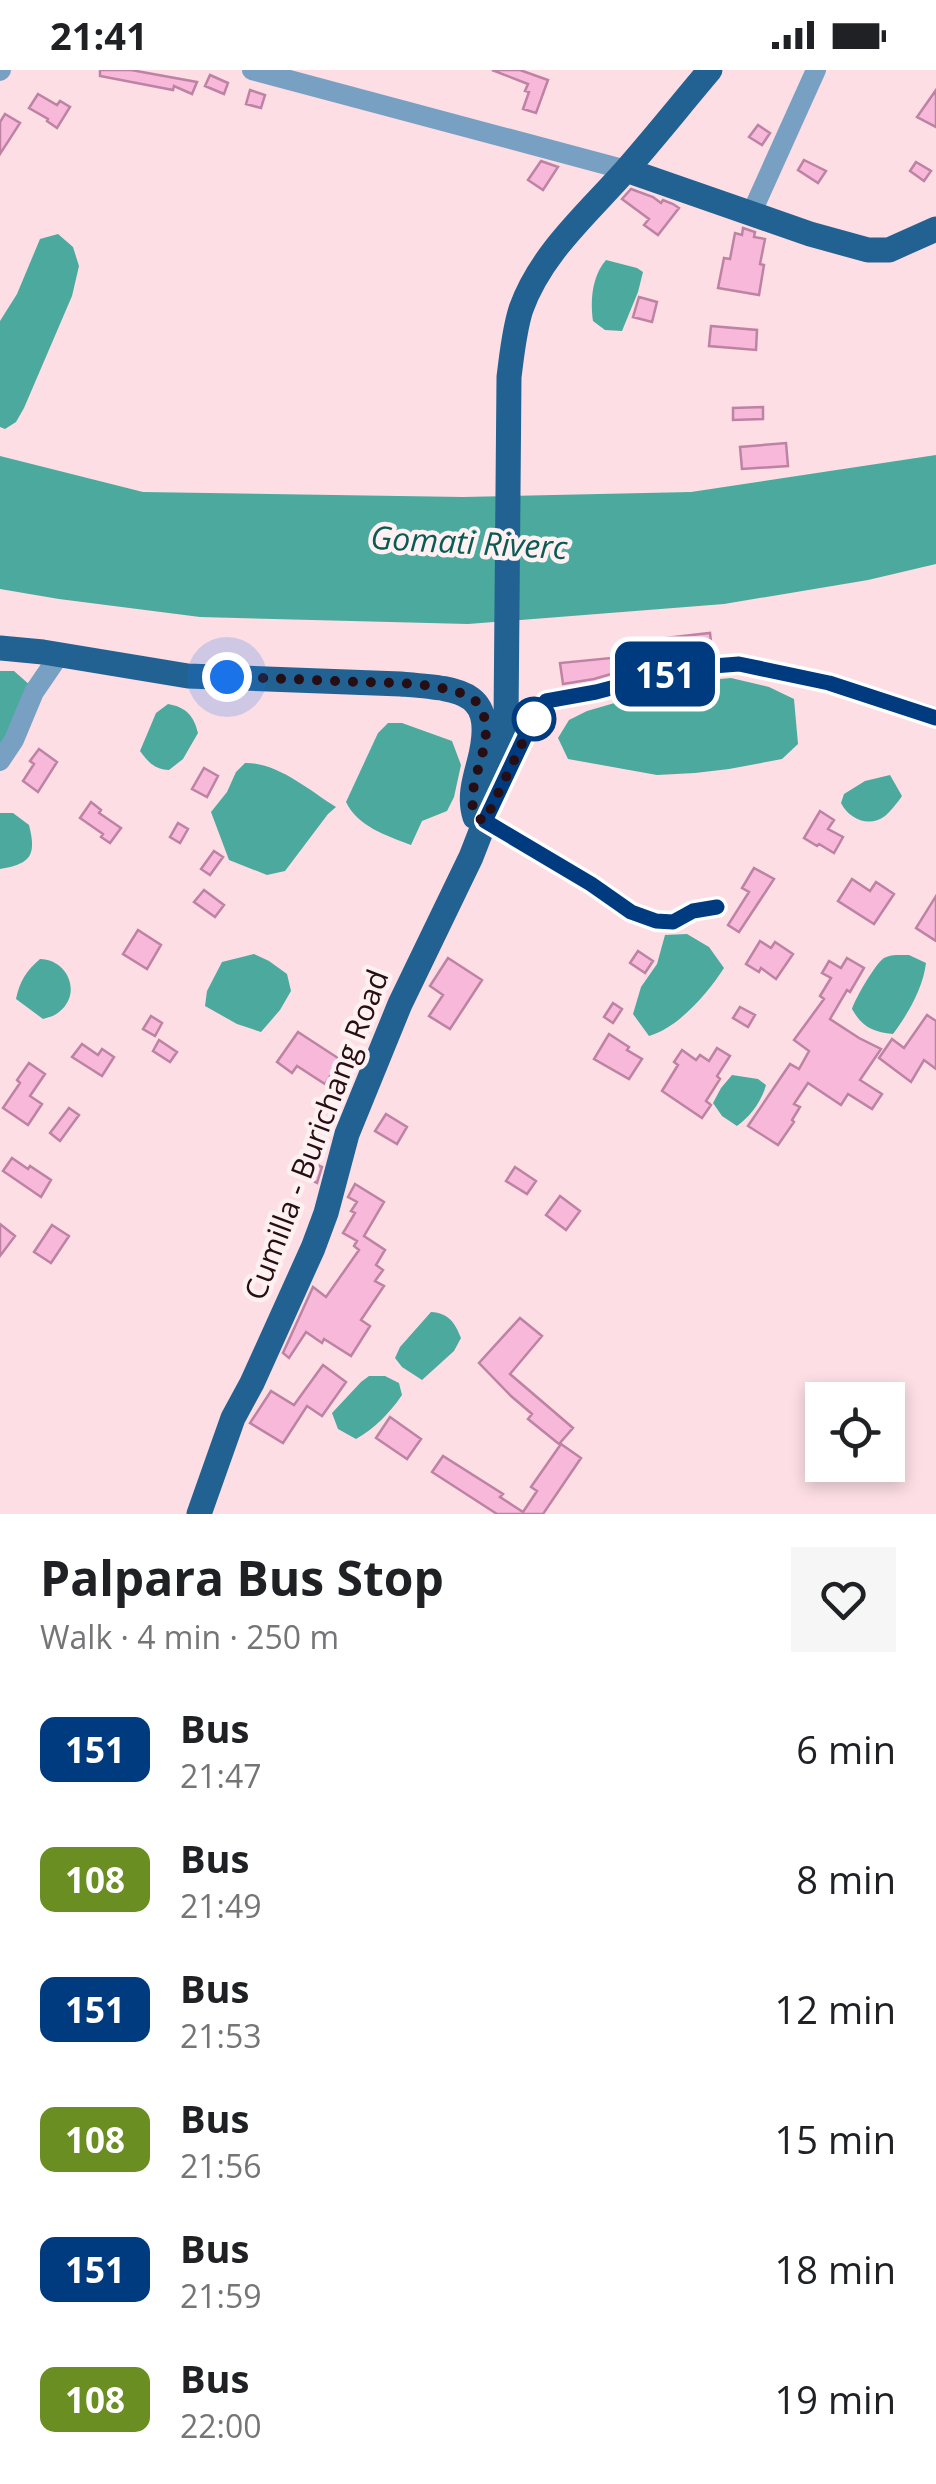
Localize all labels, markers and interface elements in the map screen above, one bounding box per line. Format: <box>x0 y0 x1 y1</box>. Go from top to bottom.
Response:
text: 21:41 <box>50 9 148 61</box>
water label: Gomati Riverc <box>370 515 569 568</box>
line badge: 151 <box>608 642 722 706</box>
text: 151 <box>635 651 695 698</box>
your location <box>202 652 252 702</box>
unlabelled marker <box>513 698 555 740</box>
street label: Cumilla - Burichang Road <box>234 963 398 1306</box>
map controls <box>805 1382 905 1482</box>
button: locate <box>805 1382 905 1482</box>
text: Palpara Bus Stop <box>40 1545 444 1610</box>
button: heart <box>791 1547 896 1652</box>
text: Walk · 4 min · 250 m <box>40 1615 339 1658</box>
text: Bus <box>180 1702 249 1754</box>
text: 6 min <box>796 1723 896 1775</box>
text: 151 <box>65 1726 125 1773</box>
text: 21:47 <box>180 1754 262 1797</box>
text: Bus <box>180 1832 249 1884</box>
text: 8 min <box>796 1853 896 1905</box>
text: 108 <box>65 1856 125 1903</box>
text: 21:49 <box>180 1884 262 1927</box>
text: Bus <box>180 1962 249 2014</box>
text: 12 min <box>775 1983 896 2035</box>
text: 151 <box>65 1986 125 2033</box>
text: 21:53 <box>180 2014 262 2057</box>
text: Bus <box>180 2092 249 2144</box>
text: 15 min <box>775 2113 896 2165</box>
text: 108 <box>65 2116 125 2163</box>
text: 21:56 <box>180 2144 262 2187</box>
text: Bus <box>180 2222 249 2274</box>
text: 18 min <box>775 2243 896 2295</box>
text: 151 <box>65 2246 125 2293</box>
text: 21:59 <box>180 2274 262 2317</box>
text: Bus <box>180 2352 249 2404</box>
text: 19 min <box>775 2373 896 2425</box>
text: 108 <box>65 2376 125 2423</box>
text: 22:00 <box>180 2404 262 2447</box>

